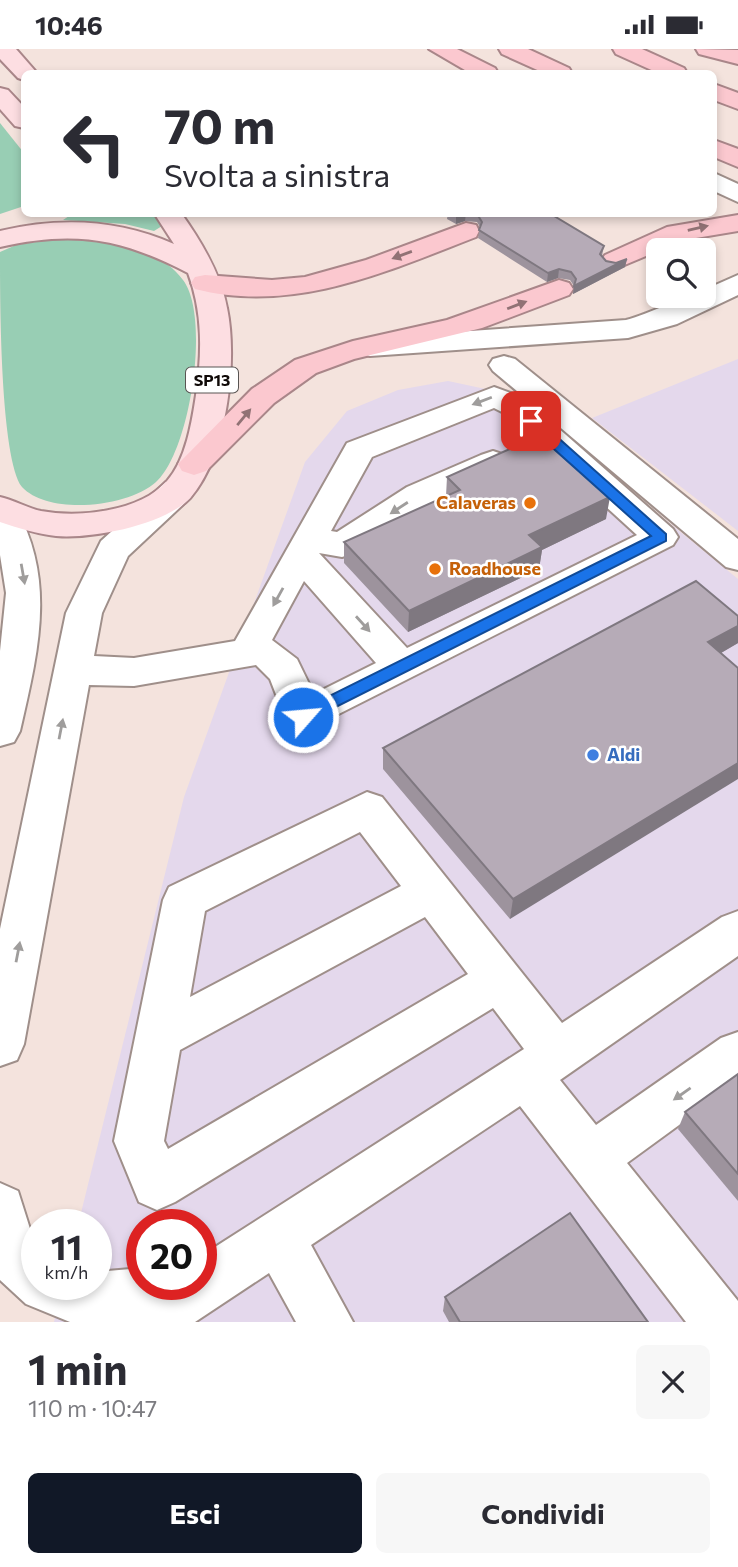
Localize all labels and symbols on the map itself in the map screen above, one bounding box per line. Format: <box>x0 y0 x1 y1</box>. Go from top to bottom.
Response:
one-way arrow <box>687 223 709 234</box>
one-way arrow <box>392 249 413 260</box>
one-way arrow <box>506 300 527 311</box>
road number: SP13 <box>186 367 238 393</box>
pin <box>501 391 561 451</box>
one-way arrow <box>472 396 493 407</box>
one-way arrow <box>236 409 251 426</box>
place label: Calaveras <box>436 491 516 513</box>
marker: Calaveras <box>522 495 538 511</box>
one-way arrow <box>389 501 409 514</box>
place label: Roadhouse <box>449 557 541 579</box>
marker: Roadhouse <box>427 561 443 577</box>
one-way arrow <box>18 563 29 585</box>
one-way arrow <box>272 588 284 608</box>
one-way arrow <box>355 615 371 633</box>
position arrow <box>266 680 340 754</box>
one-way arrow <box>56 718 67 740</box>
place label: Aldi <box>607 743 640 765</box>
marker: Aldi <box>585 747 601 763</box>
one-way arrow <box>12 941 23 963</box>
one-way arrow <box>673 1087 691 1101</box>
speed limit sign: 20 <box>126 1209 217 1300</box>

